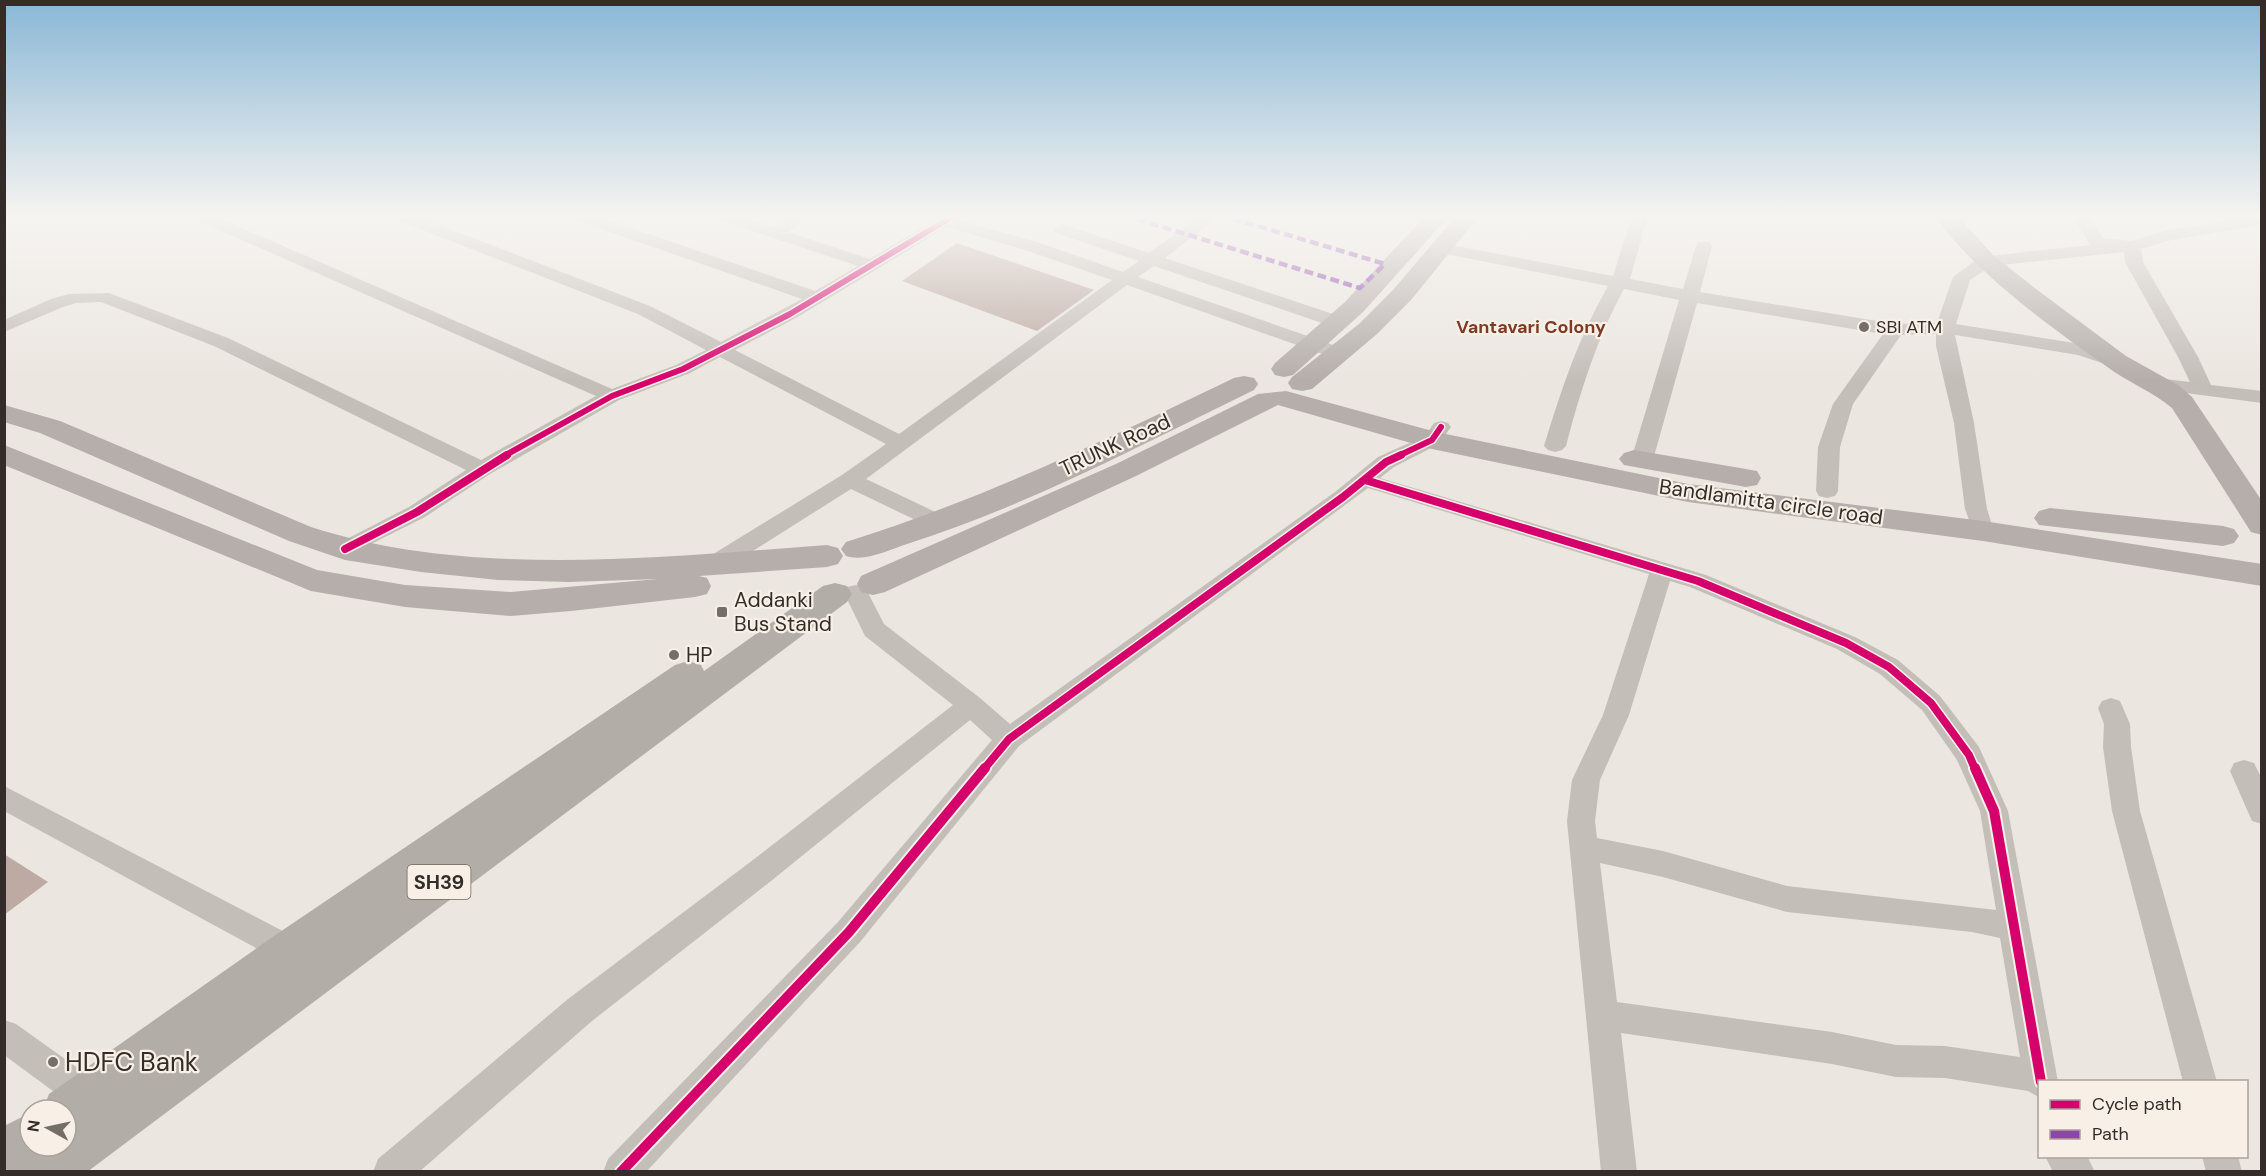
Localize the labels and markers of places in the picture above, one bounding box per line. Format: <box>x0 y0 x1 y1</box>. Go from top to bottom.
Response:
place label: SBI ATM <box>1876 315 1942 339</box>
marker: SBI ATM <box>1857 320 1871 334</box>
place label: Addanki Bus Stand <box>734 586 832 638</box>
marker: Addanki Bus Stand <box>715 605 729 619</box>
place label: HP <box>686 641 712 669</box>
marker: HP <box>667 648 681 662</box>
place label: HDFC Bank <box>65 1045 198 1079</box>
marker: HDFC Bank <box>46 1055 60 1069</box>

